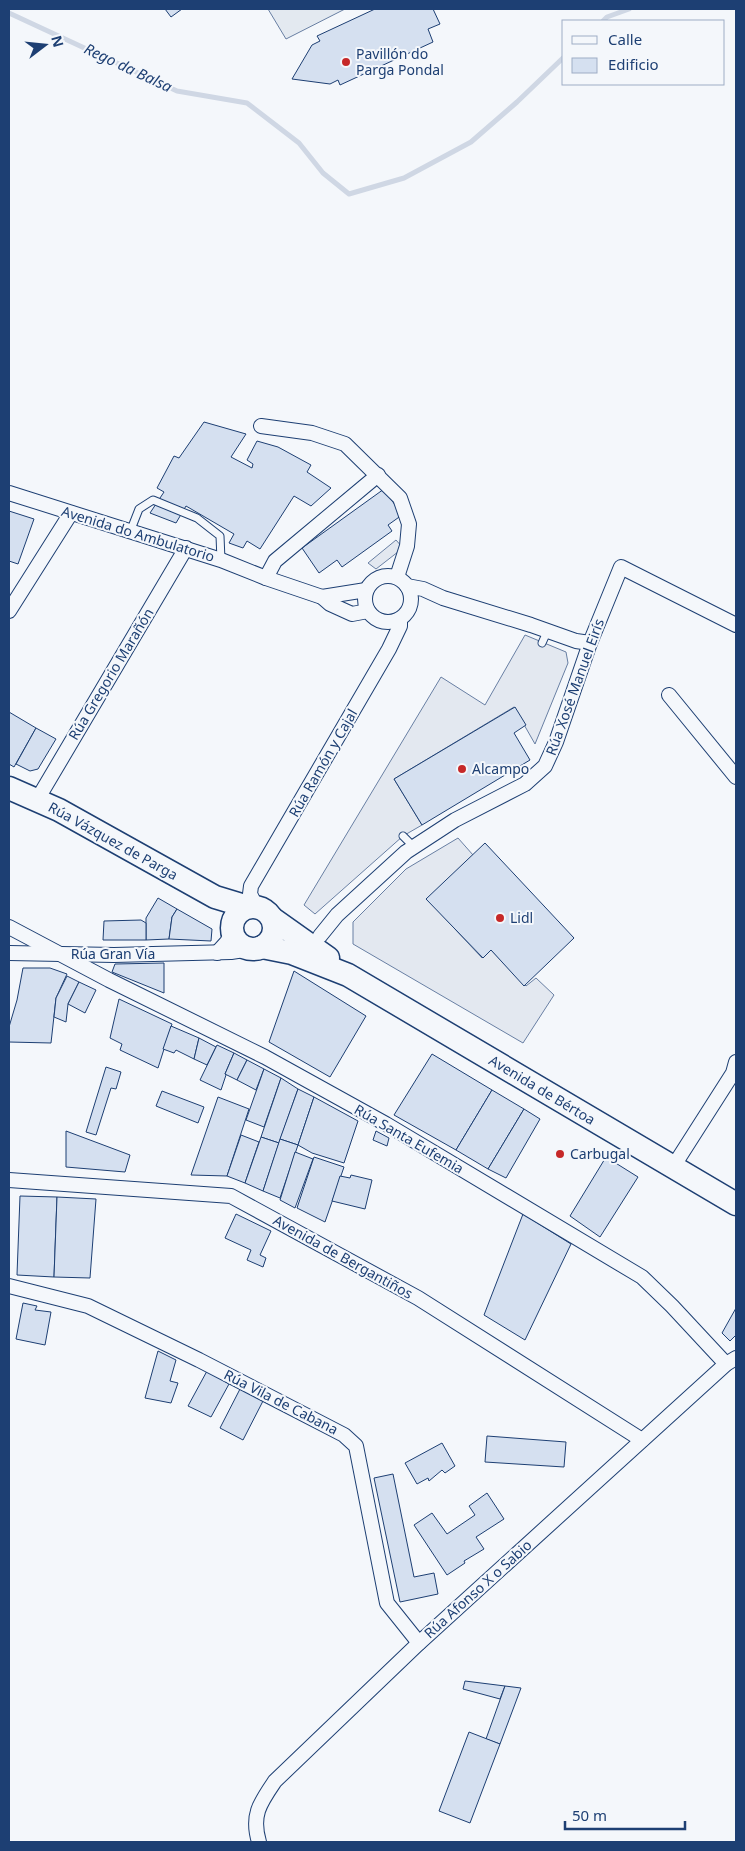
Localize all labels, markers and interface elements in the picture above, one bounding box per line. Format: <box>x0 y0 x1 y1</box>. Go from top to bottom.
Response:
north arrow <box>20 20 70 70</box>
legend <box>562 20 725 85</box>
text: Calle <box>608 29 642 49</box>
text: N <box>47 33 69 49</box>
water label: Rego da Balsa <box>81 38 176 96</box>
place label: Pavillón do Parga Pondal <box>356 44 444 79</box>
text: Edificio <box>608 54 659 74</box>
marker: Pavillón do Parga Pondal <box>340 56 352 68</box>
street label: Avenida do Ambulatorio <box>59 501 217 566</box>
street label: Rúa Gregorio Marañón <box>64 604 158 743</box>
street label: Rúa Xosé Manuel Eirís <box>541 616 608 758</box>
street label: Rúa Ramón y Cajal <box>284 705 361 820</box>
place label: Alcampo <box>472 759 529 778</box>
marker: Alcampo <box>456 763 468 775</box>
street label: Rúa Vázquez de Parga <box>45 797 181 884</box>
place label: Lidl <box>510 908 533 927</box>
marker: Lidl <box>494 912 506 924</box>
street label: Rúa Gran Vía <box>71 944 155 963</box>
street label: Avenida de Bértoa <box>486 1050 599 1129</box>
street label: Rúa Santa Eufemia <box>351 1100 467 1178</box>
place label: Carbugal <box>570 1144 630 1163</box>
marker: Carbugal <box>554 1148 566 1160</box>
street label: Avenida de Bergantiños <box>270 1210 417 1303</box>
street label: Rúa Vila de Cabana <box>221 1365 342 1439</box>
street label: Rúa Afonso X o Sabio <box>420 1535 536 1642</box>
scale bar <box>565 1798 685 1830</box>
text: 50 m <box>572 1805 607 1825</box>

